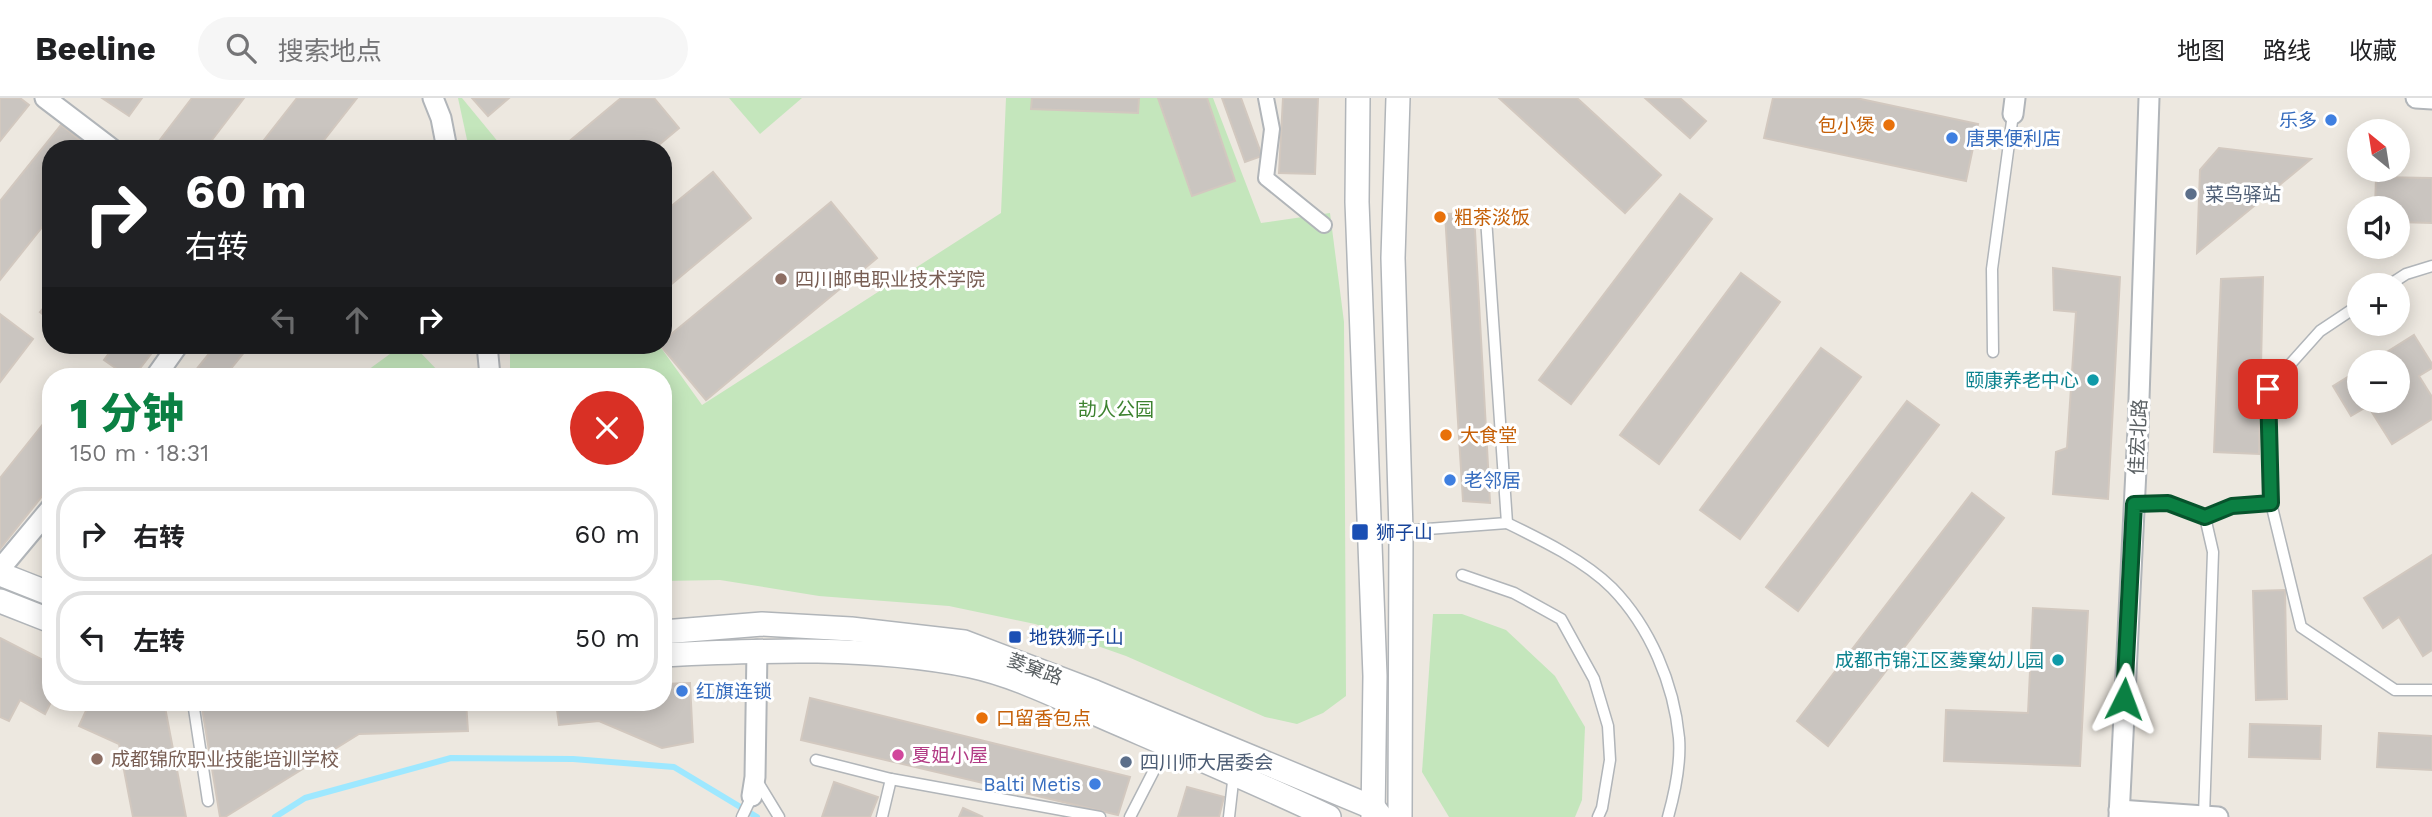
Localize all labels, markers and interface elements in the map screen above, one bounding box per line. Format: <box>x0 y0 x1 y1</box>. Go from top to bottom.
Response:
search box <box>198 17 688 80</box>
text: Beeline <box>35 29 156 68</box>
icon: search <box>222 29 260 67</box>
text: 搜索地点 <box>278 36 382 66</box>
text: 地图 <box>2177 37 2225 65</box>
text: 路线 <box>2263 37 2311 65</box>
text: 收藏 <box>2349 37 2397 65</box>
place label: 乐多 <box>2279 109 2317 132</box>
marker: 乐多 <box>2323 112 2339 128</box>
place label: 包小煲 <box>1818 114 1875 137</box>
marker: 包小煲 <box>1881 117 1897 133</box>
north arrow <box>2347 119 2410 182</box>
map controls <box>2347 119 2410 413</box>
place label: 唐果便利店 <box>1966 127 2061 150</box>
marker: 唐果便利店 <box>1944 130 1960 146</box>
text: 60 m <box>185 162 307 220</box>
icon: right <box>70 168 161 259</box>
place label: 菜鸟驿站 <box>2205 183 2281 206</box>
marker: 菜鸟驿站 <box>2183 186 2199 202</box>
button: sound <box>2347 196 2410 259</box>
place label: 粗茶淡饭 <box>1454 206 1530 229</box>
marker: 粗茶淡饭 <box>1432 209 1448 225</box>
text: 右转 <box>185 228 249 266</box>
place label: 四川邮电职业技术学院 <box>795 268 985 291</box>
marker: 四川邮电职业技术学院 <box>773 271 789 287</box>
button: + <box>2347 273 2410 336</box>
icon: left <box>265 301 303 339</box>
icon: ahead <box>338 301 376 339</box>
icon: right <box>411 301 449 339</box>
button: − <box>2347 350 2410 413</box>
pin <box>2238 359 2298 419</box>
place label: 颐康养老中心 <box>1965 369 2079 392</box>
icon: arrive <box>2249 370 2287 408</box>
marker: 颐康养老中心 <box>2085 372 2101 388</box>
text: 1 分钟 <box>70 389 184 438</box>
button: close <box>570 391 644 465</box>
park label: 劼人公园 <box>1078 398 1154 421</box>
street label: 佳宏北路 <box>2125 398 2151 476</box>
place label: 大食堂 <box>1460 424 1517 447</box>
marker: 大食堂 <box>1438 427 1454 443</box>
text: 150 m · 18:31 <box>70 440 209 467</box>
place label: 老邻居 <box>1464 469 1521 492</box>
marker: 老邻居 <box>1442 472 1458 488</box>
icon: right <box>74 515 112 553</box>
text: 60 m <box>574 519 640 549</box>
place label: 狮子山 <box>1376 521 1433 544</box>
text: 右转 <box>133 522 185 552</box>
marker: 狮子山 <box>1350 522 1370 542</box>
icon: left <box>74 619 112 657</box>
text: 50 m <box>575 623 640 653</box>
text: 左转 <box>133 626 185 656</box>
place label: 地铁狮子山 <box>1029 626 1124 649</box>
marker: 地铁狮子山 <box>1007 629 1023 645</box>
street label: 菱窠路 <box>1004 648 1066 690</box>
place label: 成都市锦江区菱窠幼儿园 <box>1835 649 2044 672</box>
marker: 成都市锦江区菱窠幼儿园 <box>2050 652 2066 668</box>
position arrow <box>2087 662 2161 736</box>
place label: 红旗连锁 <box>696 680 772 703</box>
marker: 红旗连锁 <box>674 683 690 699</box>
place label: 口留香包点 <box>996 707 1091 730</box>
marker: 口留香包点 <box>974 710 990 726</box>
place label: 夏姐小屋 <box>912 744 988 767</box>
marker: 夏姐小屋 <box>890 747 906 763</box>
place label: 成都锦欣职业技能培训学校 <box>111 748 339 771</box>
marker: 成都锦欣职业技能培训学校 <box>89 751 105 767</box>
place label: 四川师大居委会 <box>1140 751 1273 774</box>
marker: 四川师大居委会 <box>1118 754 1134 770</box>
place label: Balti Metis <box>983 773 1081 796</box>
marker: Balti Metis <box>1087 776 1103 792</box>

